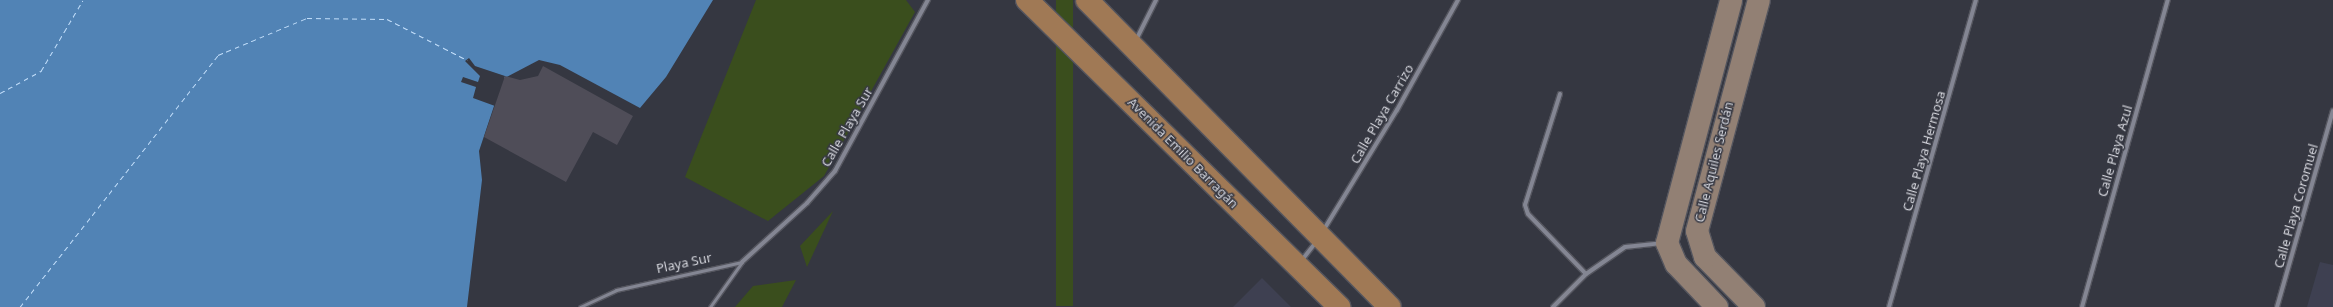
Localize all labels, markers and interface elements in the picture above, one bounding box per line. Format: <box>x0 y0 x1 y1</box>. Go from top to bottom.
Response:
street label: Calle Playa Carrizo <box>1347 61 1417 167</box>
street label: Calle Playa Sur <box>818 84 876 170</box>
street label: Calle Playa Hermosa <box>1899 89 1949 213</box>
street label: Avenida Emilio Barragán <box>1125 95 1241 211</box>
street label: Calle Aquiles Serdán <box>1691 100 1737 224</box>
street label: Calle Playa Azul <box>2094 103 2136 199</box>
street label: Calle Playa Coromuel <box>2271 142 2321 270</box>
street label: Playa Sur <box>655 250 713 276</box>

